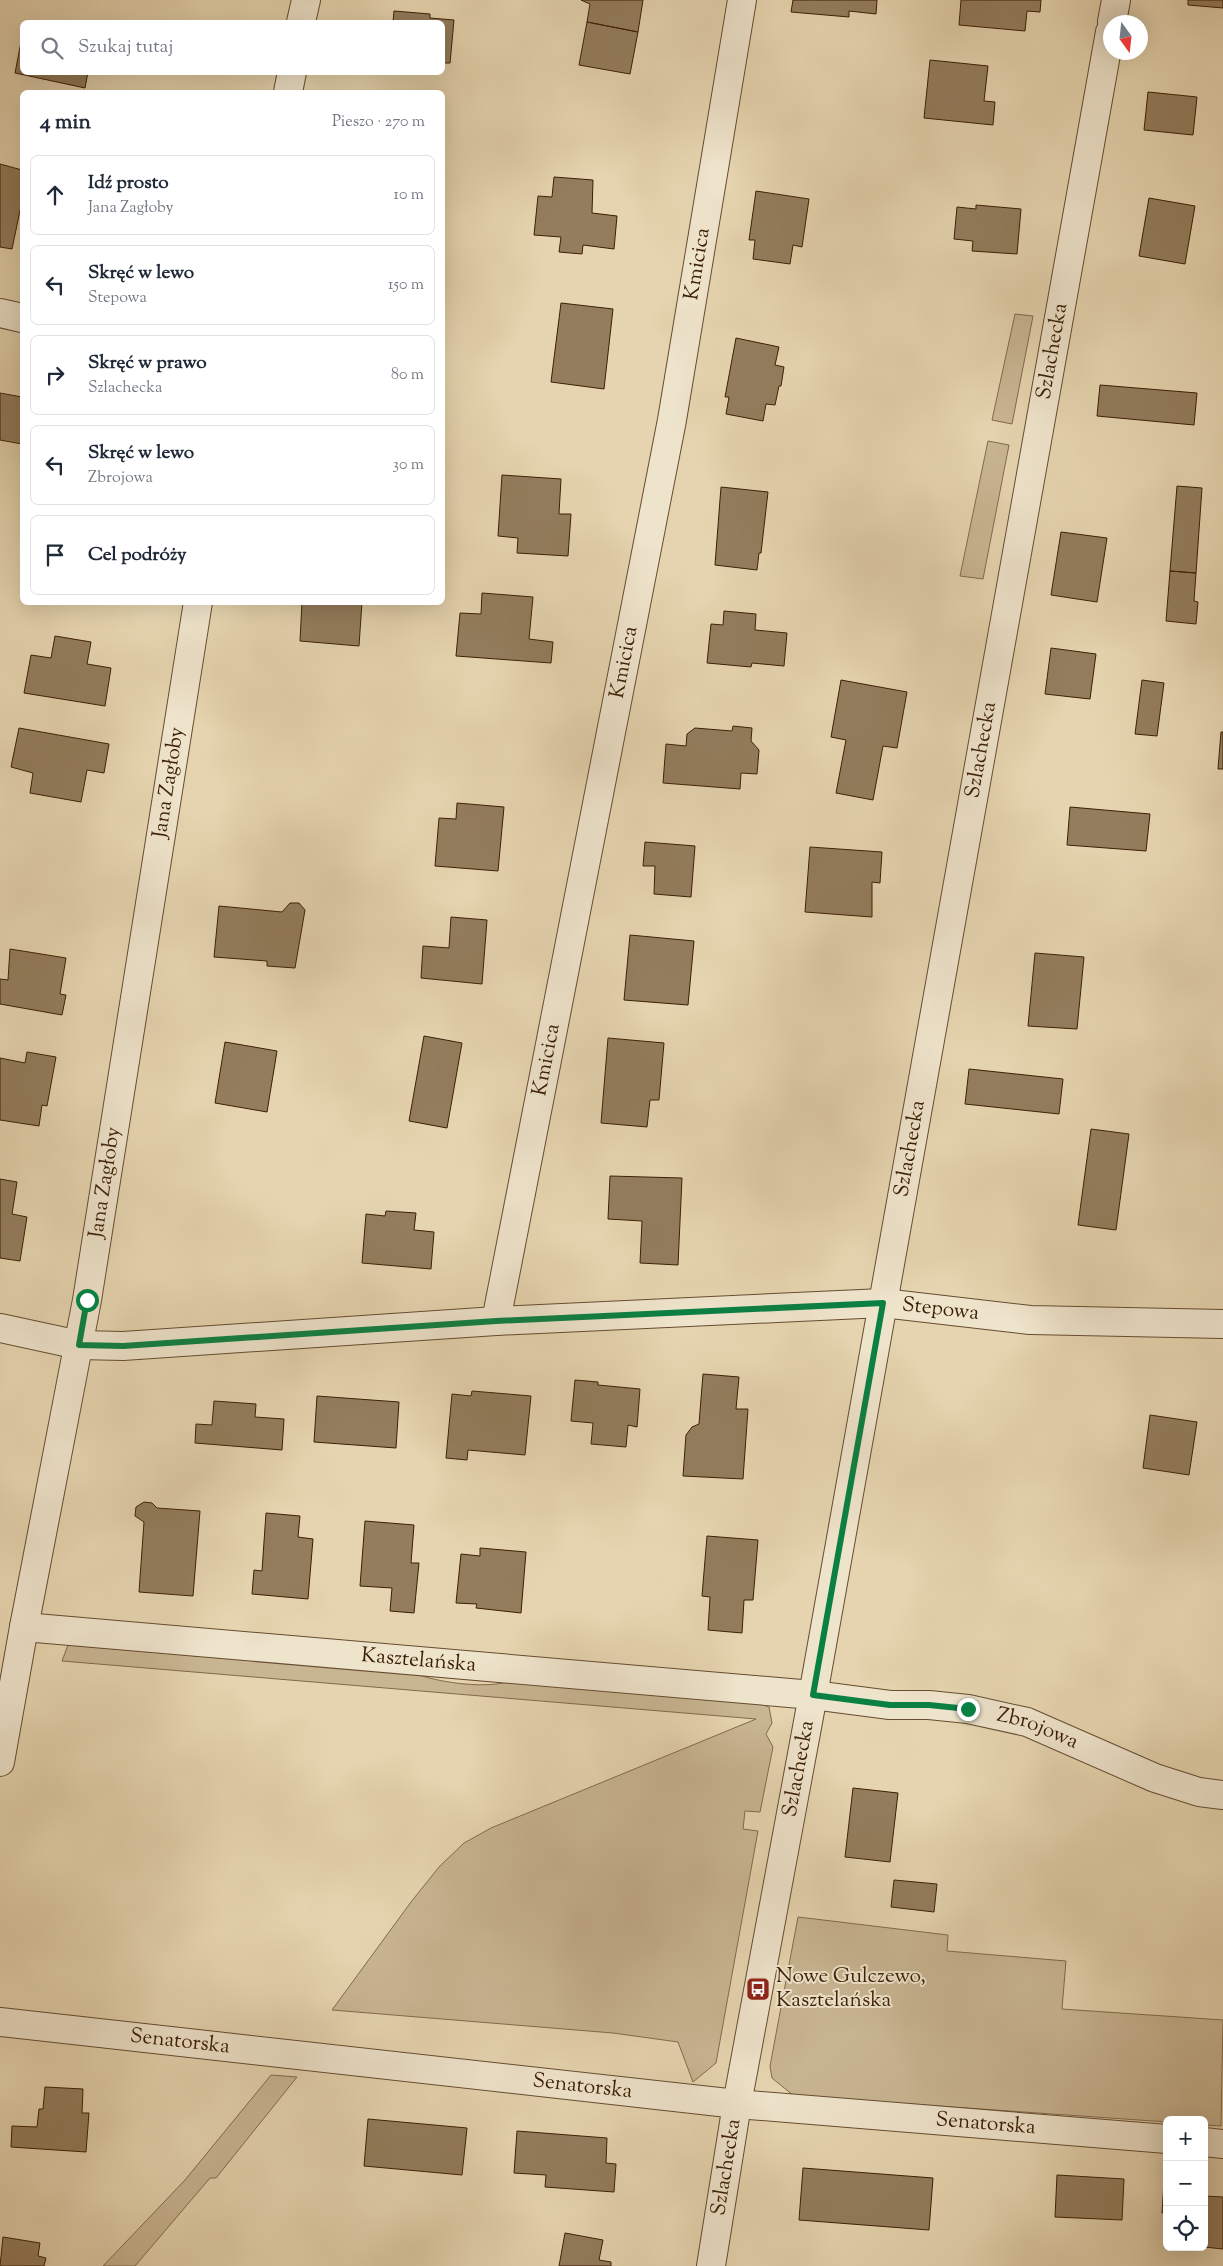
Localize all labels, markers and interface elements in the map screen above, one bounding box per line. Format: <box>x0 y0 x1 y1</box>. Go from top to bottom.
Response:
north arrow <box>1103 15 1148 60</box>
search box <box>20 20 445 75</box>
icon: search <box>38 34 66 62</box>
text: Szukaj tutaj <box>78 34 173 61</box>
text: 4 min <box>40 108 91 138</box>
text: Pieszo · 270 m <box>332 111 425 134</box>
text: Idź prosto <box>88 170 169 197</box>
icon: ahead <box>41 181 69 209</box>
text: 10 m <box>394 184 424 207</box>
text: Jana Zagłoby <box>88 197 173 220</box>
street label: Kmicica <box>677 225 719 303</box>
text: Skręć w lewo <box>88 260 194 287</box>
icon: left <box>41 271 69 299</box>
text: 150 m <box>388 274 424 297</box>
text: Stepowa <box>88 287 147 310</box>
street label: Szlachecka <box>1030 300 1076 402</box>
text: Skręć w prawo <box>88 350 207 377</box>
icon: right <box>41 361 69 389</box>
text: 80 m <box>391 364 424 387</box>
text: Szlachecka <box>88 377 162 400</box>
text: Skręć w lewo <box>88 440 194 467</box>
icon: left <box>41 451 69 479</box>
text: 30 m <box>393 454 424 477</box>
text: Zbrojowa <box>88 467 153 490</box>
icon: arrive <box>41 541 69 569</box>
text: Cel podróży <box>88 542 187 569</box>
street label: Kmicica <box>603 623 646 701</box>
street label: Szlachecka <box>958 699 1005 801</box>
street label: Jana Zagłoby <box>145 724 193 841</box>
street label: Kmicica <box>525 1021 569 1099</box>
street label: Szlachecka <box>887 1098 934 1199</box>
street label: Jana Zagłoby <box>82 1124 129 1241</box>
route start <box>76 1289 99 1312</box>
street label: Stepowa <box>900 1290 981 1329</box>
street label: Kasztelańska <box>360 1641 478 1681</box>
route end <box>957 1698 980 1721</box>
street label: Zbrojowa <box>994 1701 1083 1758</box>
street label: Szlachecka <box>776 1718 823 1820</box>
place label: Nowe Gulczewo, Kasztelańska <box>776 1962 926 2016</box>
bus stop icon: Nowe Gulczewo, Kasztelańska <box>745 1976 771 2002</box>
street label: Senatorska <box>128 2022 232 2062</box>
street label: Senatorska <box>531 2066 634 2107</box>
street label: Senatorska <box>934 2105 1037 2143</box>
street label: Szlachecka <box>704 2116 749 2218</box>
map controls <box>1163 2116 1208 2251</box>
button: + <box>1163 2116 1208 2161</box>
button: − <box>1163 2161 1208 2206</box>
button: locate <box>1163 2206 1208 2251</box>

